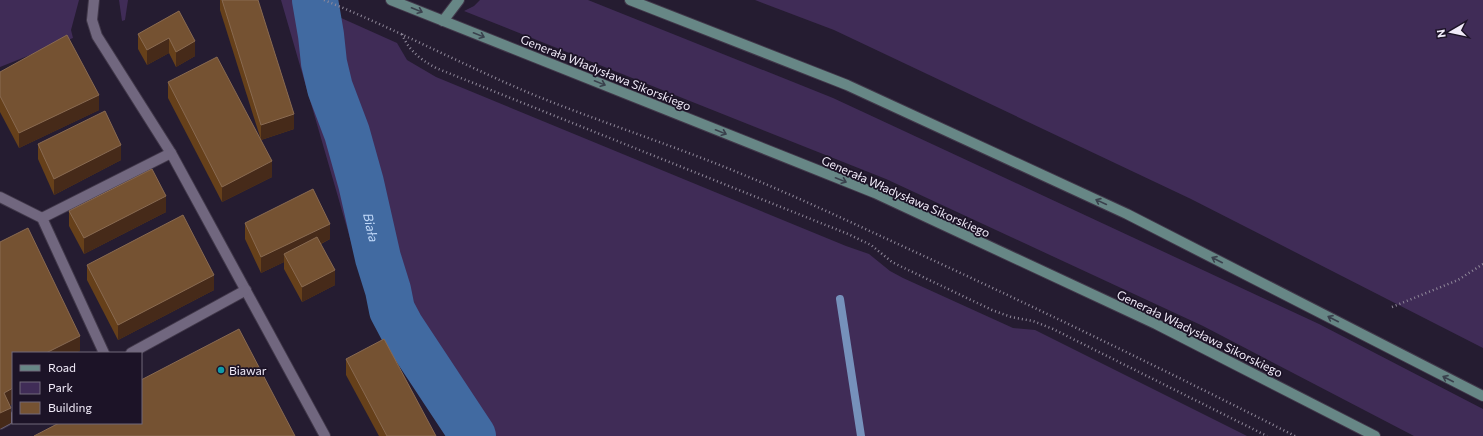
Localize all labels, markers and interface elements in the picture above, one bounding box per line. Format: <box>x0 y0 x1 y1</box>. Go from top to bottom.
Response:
one-way arrow <box>411 7 423 15</box>
north arrow <box>1431 12 1471 52</box>
text: N <box>1434 29 1448 39</box>
street label: Generała Władysława Sikorskiego <box>519 31 693 113</box>
one-way arrow <box>473 32 485 40</box>
one-way arrow <box>593 80 605 88</box>
one-way arrow <box>714 128 726 136</box>
street label: Generała Władysława Sikorskiego <box>820 152 992 240</box>
one-way arrow <box>835 176 847 184</box>
one-way arrow <box>1095 197 1107 205</box>
water label: Biała <box>360 211 382 244</box>
one-way arrow <box>1211 256 1223 263</box>
street label: Generała Władysława Sikorskiego <box>1115 287 1285 379</box>
one-way arrow <box>1327 315 1339 322</box>
legend <box>12 352 142 424</box>
text: Road <box>48 360 76 374</box>
place label: Biawar <box>229 363 267 377</box>
marker: Biawar <box>216 365 226 375</box>
one-way arrow <box>1443 374 1455 382</box>
text: Park <box>48 380 74 394</box>
text: Building <box>48 400 92 414</box>

